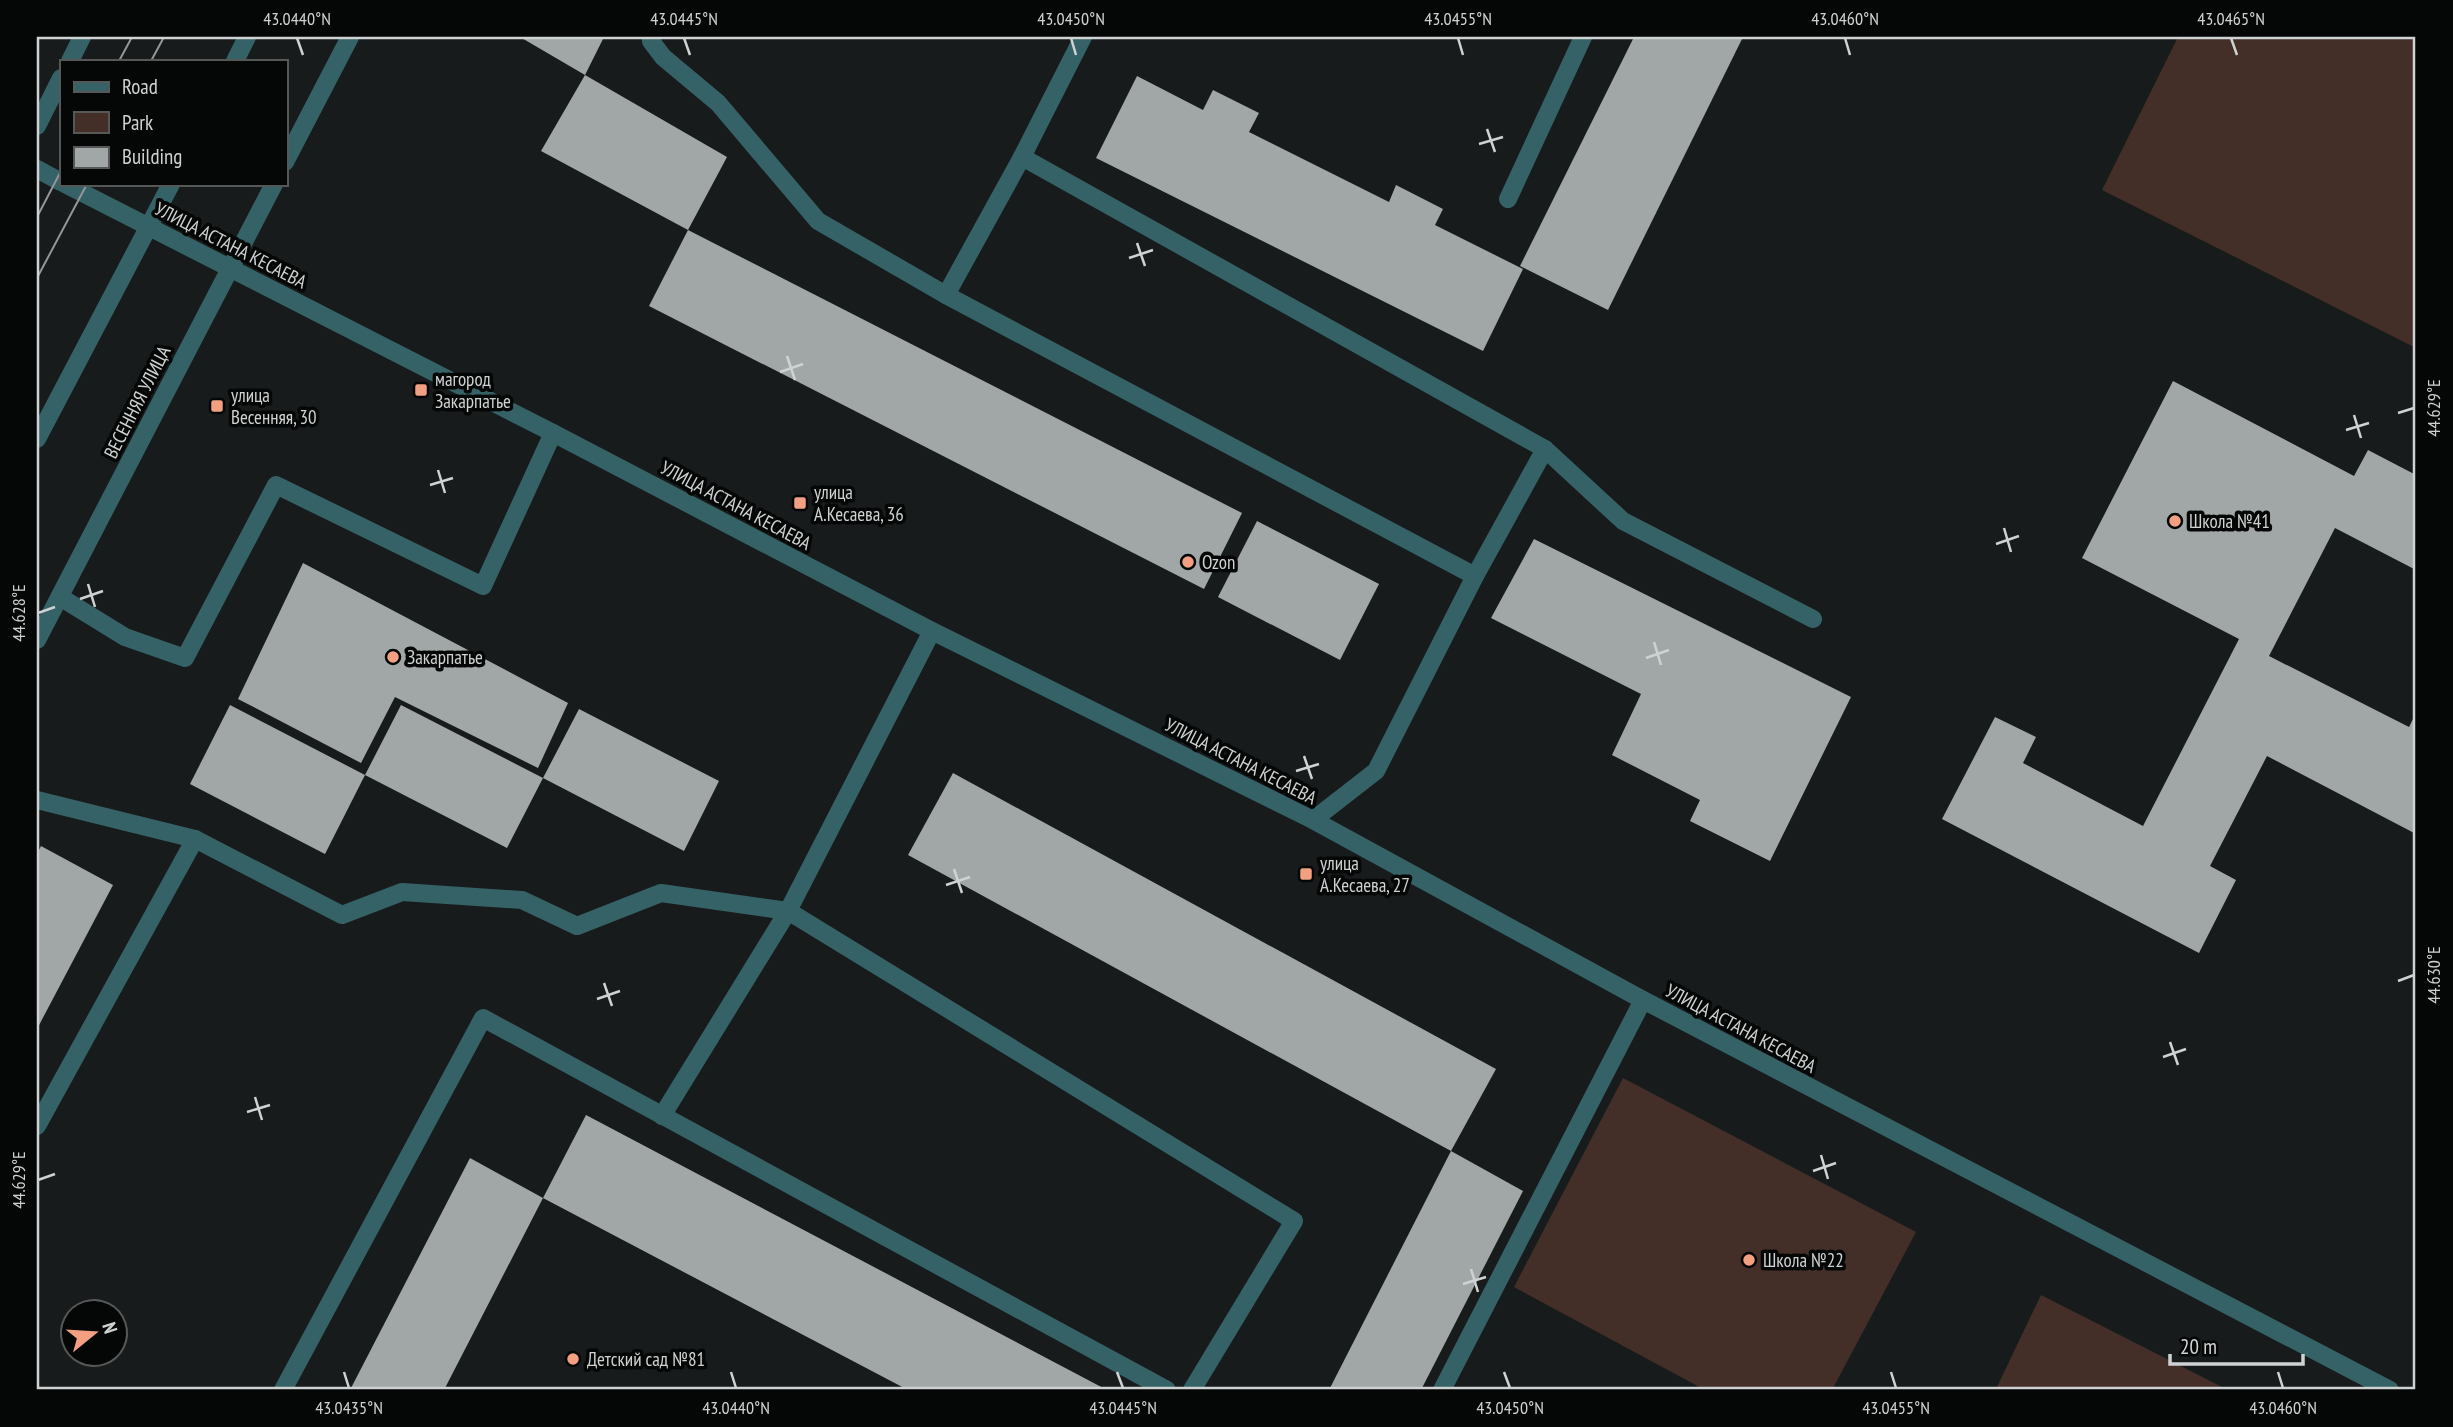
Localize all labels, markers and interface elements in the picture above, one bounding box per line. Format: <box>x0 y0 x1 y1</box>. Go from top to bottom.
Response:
text: 43.0440°N <box>263 7 331 30</box>
text: 43.0445°N <box>650 7 718 30</box>
text: 43.0450°N <box>1037 7 1105 30</box>
text: 43.0455°N <box>1424 7 1492 30</box>
text: 43.0460°N <box>1811 7 1879 30</box>
text: 43.0465°N <box>2197 7 2265 30</box>
legend <box>60 60 287 186</box>
text: Road <box>122 73 158 100</box>
text: Park <box>122 109 153 136</box>
text: Building <box>122 143 182 170</box>
street label: УЛИЦА АСТАНА КЕСАЕВА <box>151 196 311 294</box>
street label: ВЕСЕННЯЯ УЛИЦА <box>98 342 176 462</box>
place label: магород Закарпатье <box>435 367 511 413</box>
text: 44.629°E <box>2422 379 2445 437</box>
marker: магород Закарпатье <box>413 382 429 398</box>
place label: улица Весенняя, 30 <box>231 383 317 429</box>
marker: улица Весенняя, 30 <box>209 398 225 414</box>
street label: УЛИЦА АСТАНА КЕСАЕВА <box>657 455 815 555</box>
place label: улица А.Кесаева, 36 <box>814 480 904 526</box>
marker: улица А.Кесаева, 36 <box>792 495 808 511</box>
place label: Школа №41 <box>2189 509 2270 533</box>
marker: Школа №41 <box>2167 513 2183 529</box>
place label: Ozon <box>1202 550 1235 574</box>
marker: Ozon <box>1180 554 1196 570</box>
text: 44.628°E <box>7 584 30 642</box>
place label: Закарпатье <box>407 645 483 669</box>
marker: Закарпатье <box>385 649 401 665</box>
street label: УЛИЦА АСТАНА КЕСАЕВА <box>1161 712 1321 810</box>
place label: улица А.Кесаева, 27 <box>1320 851 1410 897</box>
marker: улица А.Кесаева, 27 <box>1298 866 1314 882</box>
text: 44.630°E <box>2422 946 2445 1004</box>
street label: УЛИЦА АСТАНА КЕСАЕВА <box>1662 978 1820 1078</box>
text: 44.629°E <box>7 1151 30 1209</box>
place label: Школа №22 <box>1763 1248 1844 1272</box>
marker: Школа №22 <box>1741 1252 1757 1268</box>
north arrow <box>60 1298 130 1368</box>
text: N <box>97 1319 123 1336</box>
scale bar <box>2170 1322 2302 1366</box>
text: 20 m <box>2180 1333 2217 1360</box>
place label: Детский сад №81 <box>587 1347 705 1371</box>
marker: Детский сад №81 <box>565 1351 581 1367</box>
text: 43.0435°N <box>315 1396 383 1419</box>
text: 43.0440°N <box>702 1396 770 1419</box>
text: 43.0445°N <box>1089 1396 1157 1419</box>
text: 43.0450°N <box>1476 1396 1544 1419</box>
text: 43.0455°N <box>1862 1396 1930 1419</box>
text: 43.0460°N <box>2249 1396 2317 1419</box>

